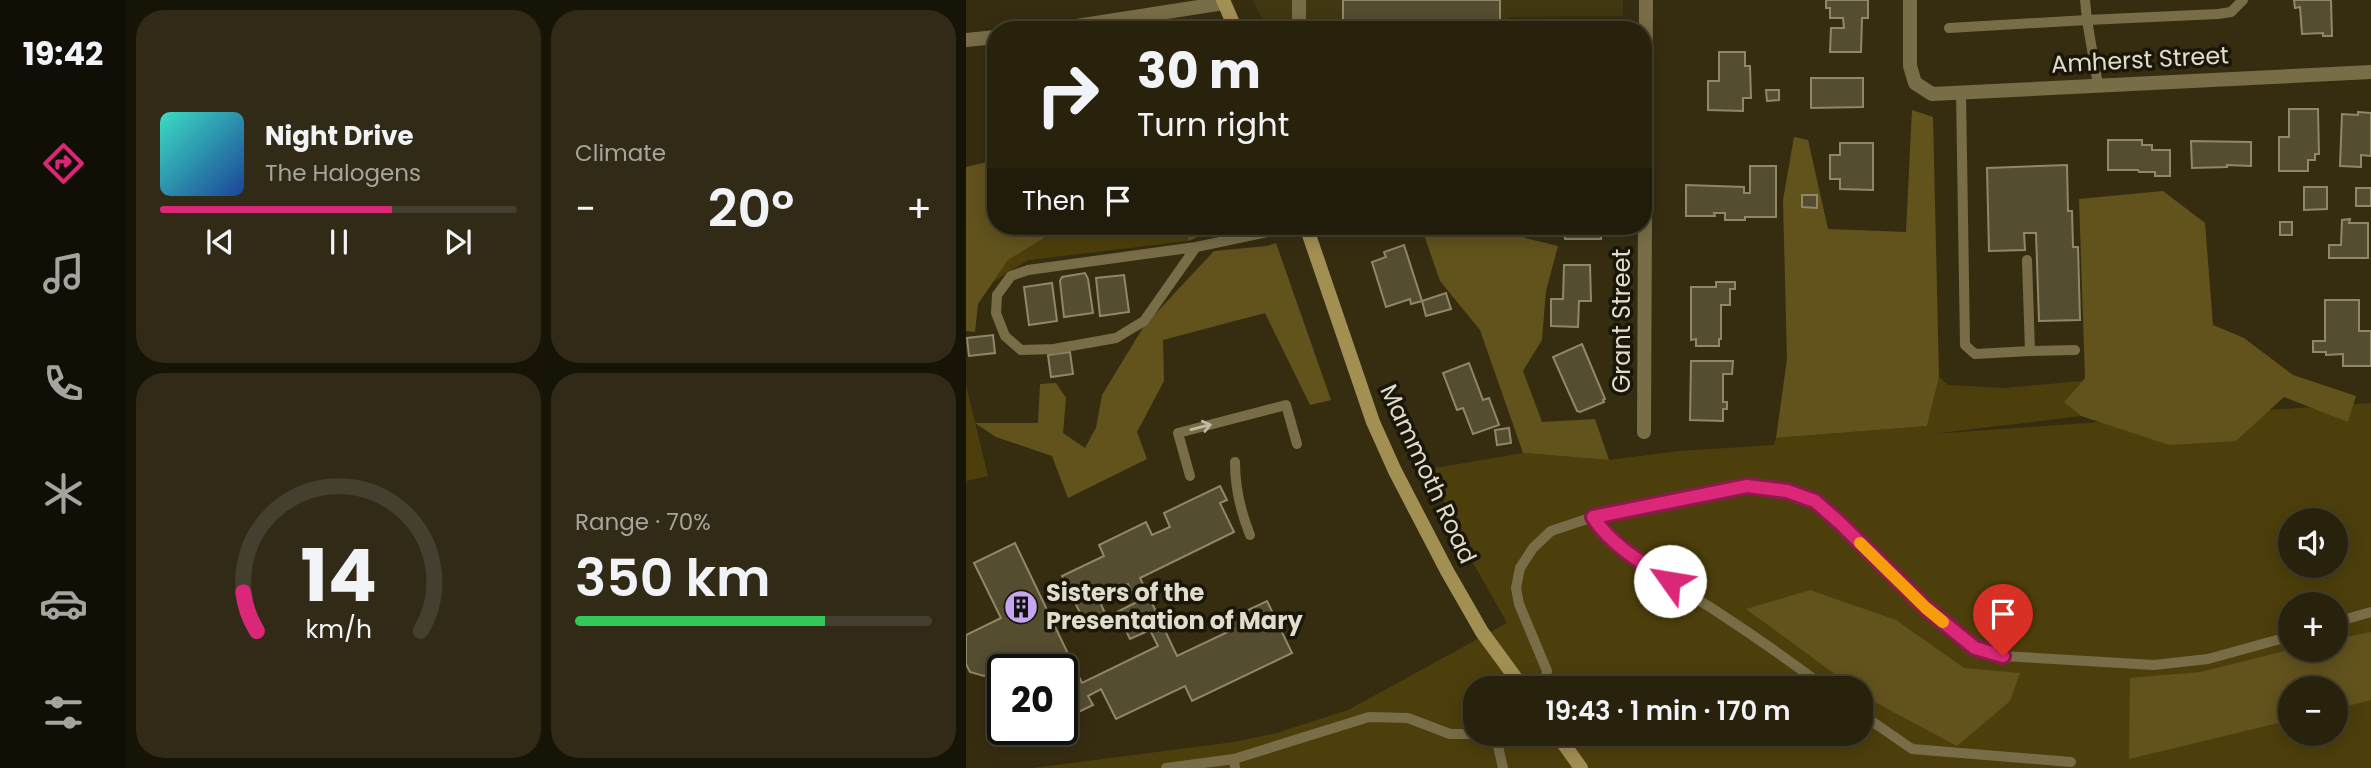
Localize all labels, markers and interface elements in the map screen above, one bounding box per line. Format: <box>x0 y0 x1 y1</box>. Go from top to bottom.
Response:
text: 19:42 <box>23 31 103 76</box>
text: 30 m <box>1137 37 1261 105</box>
street label: Amherst Street <box>2050 38 2230 81</box>
icon: right <box>1022 49 1113 140</box>
text: Turn right <box>1137 102 1289 147</box>
text: Night Drive <box>265 118 413 154</box>
text: Climate <box>575 137 666 169</box>
icon: directions <box>39 139 88 188</box>
text: The Halogens <box>265 157 421 189</box>
text: 20° <box>708 172 794 245</box>
text: − <box>575 182 596 235</box>
text: + <box>906 182 932 235</box>
icon: arrive <box>1099 182 1137 220</box>
text: Then <box>1022 183 1085 219</box>
icon: previous <box>201 223 239 261</box>
icon: pause <box>320 223 358 261</box>
icon: next <box>439 223 477 261</box>
icon: music <box>39 249 88 298</box>
street label: Grant Street <box>1605 249 1638 393</box>
icon: phone <box>39 359 88 408</box>
street label: Mammoth Road <box>1372 379 1485 569</box>
one-way arrow <box>1189 420 1211 433</box>
icon: climate <box>39 469 88 518</box>
text: Range · 70% <box>575 506 711 538</box>
map controls <box>2278 508 2348 746</box>
button: sound <box>2278 508 2348 578</box>
text: 14 <box>300 526 377 627</box>
text: 350 km <box>575 541 770 614</box>
position arrow <box>1633 544 1707 618</box>
place label: Sisters of the Presentation of Mary <box>1046 576 1303 637</box>
icon: car <box>39 579 88 628</box>
pin <box>1973 584 2033 656</box>
building icon: Sisters of the Presentation of Mary <box>1002 588 1040 626</box>
button: + <box>2278 592 2348 662</box>
icon: arrive <box>1984 595 2022 633</box>
text: km/h <box>305 612 372 647</box>
speed limit sign: 20 <box>987 654 1078 745</box>
button: − <box>2278 676 2348 746</box>
icon: filters <box>39 688 88 737</box>
text: 19:43 · 1 min · 170 m <box>1545 693 1791 729</box>

